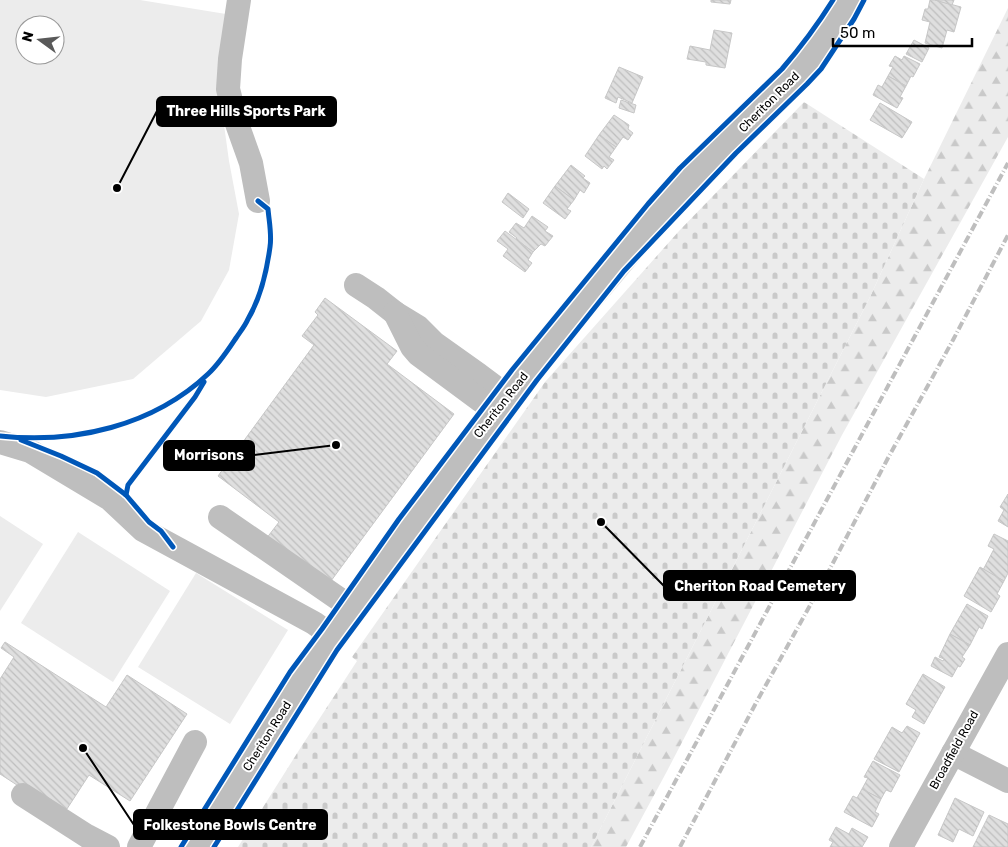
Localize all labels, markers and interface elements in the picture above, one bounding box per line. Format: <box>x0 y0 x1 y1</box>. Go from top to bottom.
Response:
north arrow <box>15 15 65 65</box>
scale bar <box>833 15 972 47</box>
text: 50 m <box>840 24 875 42</box>
text: N <box>18 30 37 44</box>
street label: Cheriton Road <box>736 69 802 135</box>
callout: Three Hills Sports Park <box>157 97 336 126</box>
text: Three Hills Sports Park <box>166 103 326 120</box>
street label: Cheriton Road <box>471 369 531 441</box>
callout: Morrisons <box>164 441 254 470</box>
text: Morrisons <box>174 447 244 464</box>
callout: Cheriton Road Cemetery <box>664 571 855 600</box>
text: Cheriton Road Cemetery <box>674 578 846 595</box>
street label: Cheriton Road <box>240 698 294 774</box>
street label: Broadfield Road <box>927 708 981 792</box>
callout: Folkestone Bowls Centre <box>134 810 327 839</box>
text: Folkestone Bowls Centre <box>143 817 317 834</box>

